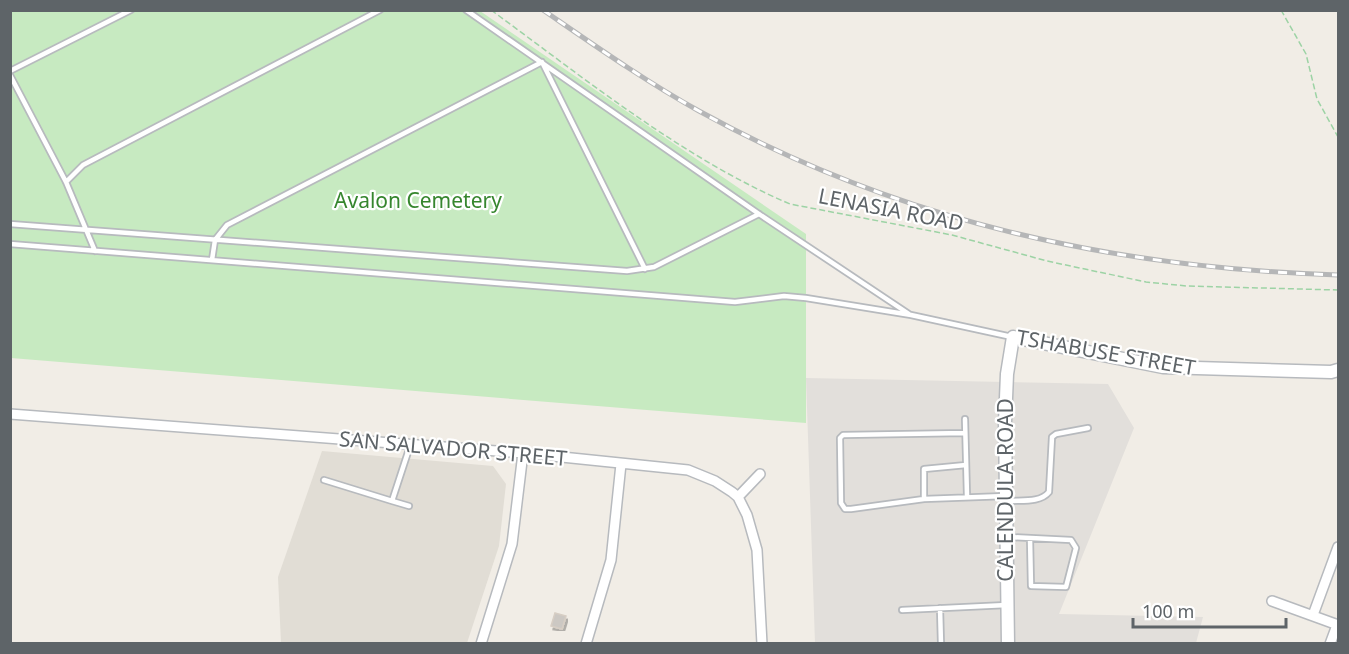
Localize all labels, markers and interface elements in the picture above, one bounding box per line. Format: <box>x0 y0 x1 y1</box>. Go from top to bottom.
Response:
street label: LENASIA ROAD <box>816 181 966 237</box>
park label: Avalon Cemetery <box>334 186 502 214</box>
street label: TSHABUSE STREET <box>1015 322 1198 382</box>
street label: CALENDULA ROAD <box>991 398 1019 582</box>
street label: SAN SALVADOR STREET <box>338 424 569 472</box>
scale bar <box>1133 591 1286 629</box>
text: 100 m <box>1142 599 1194 623</box>

